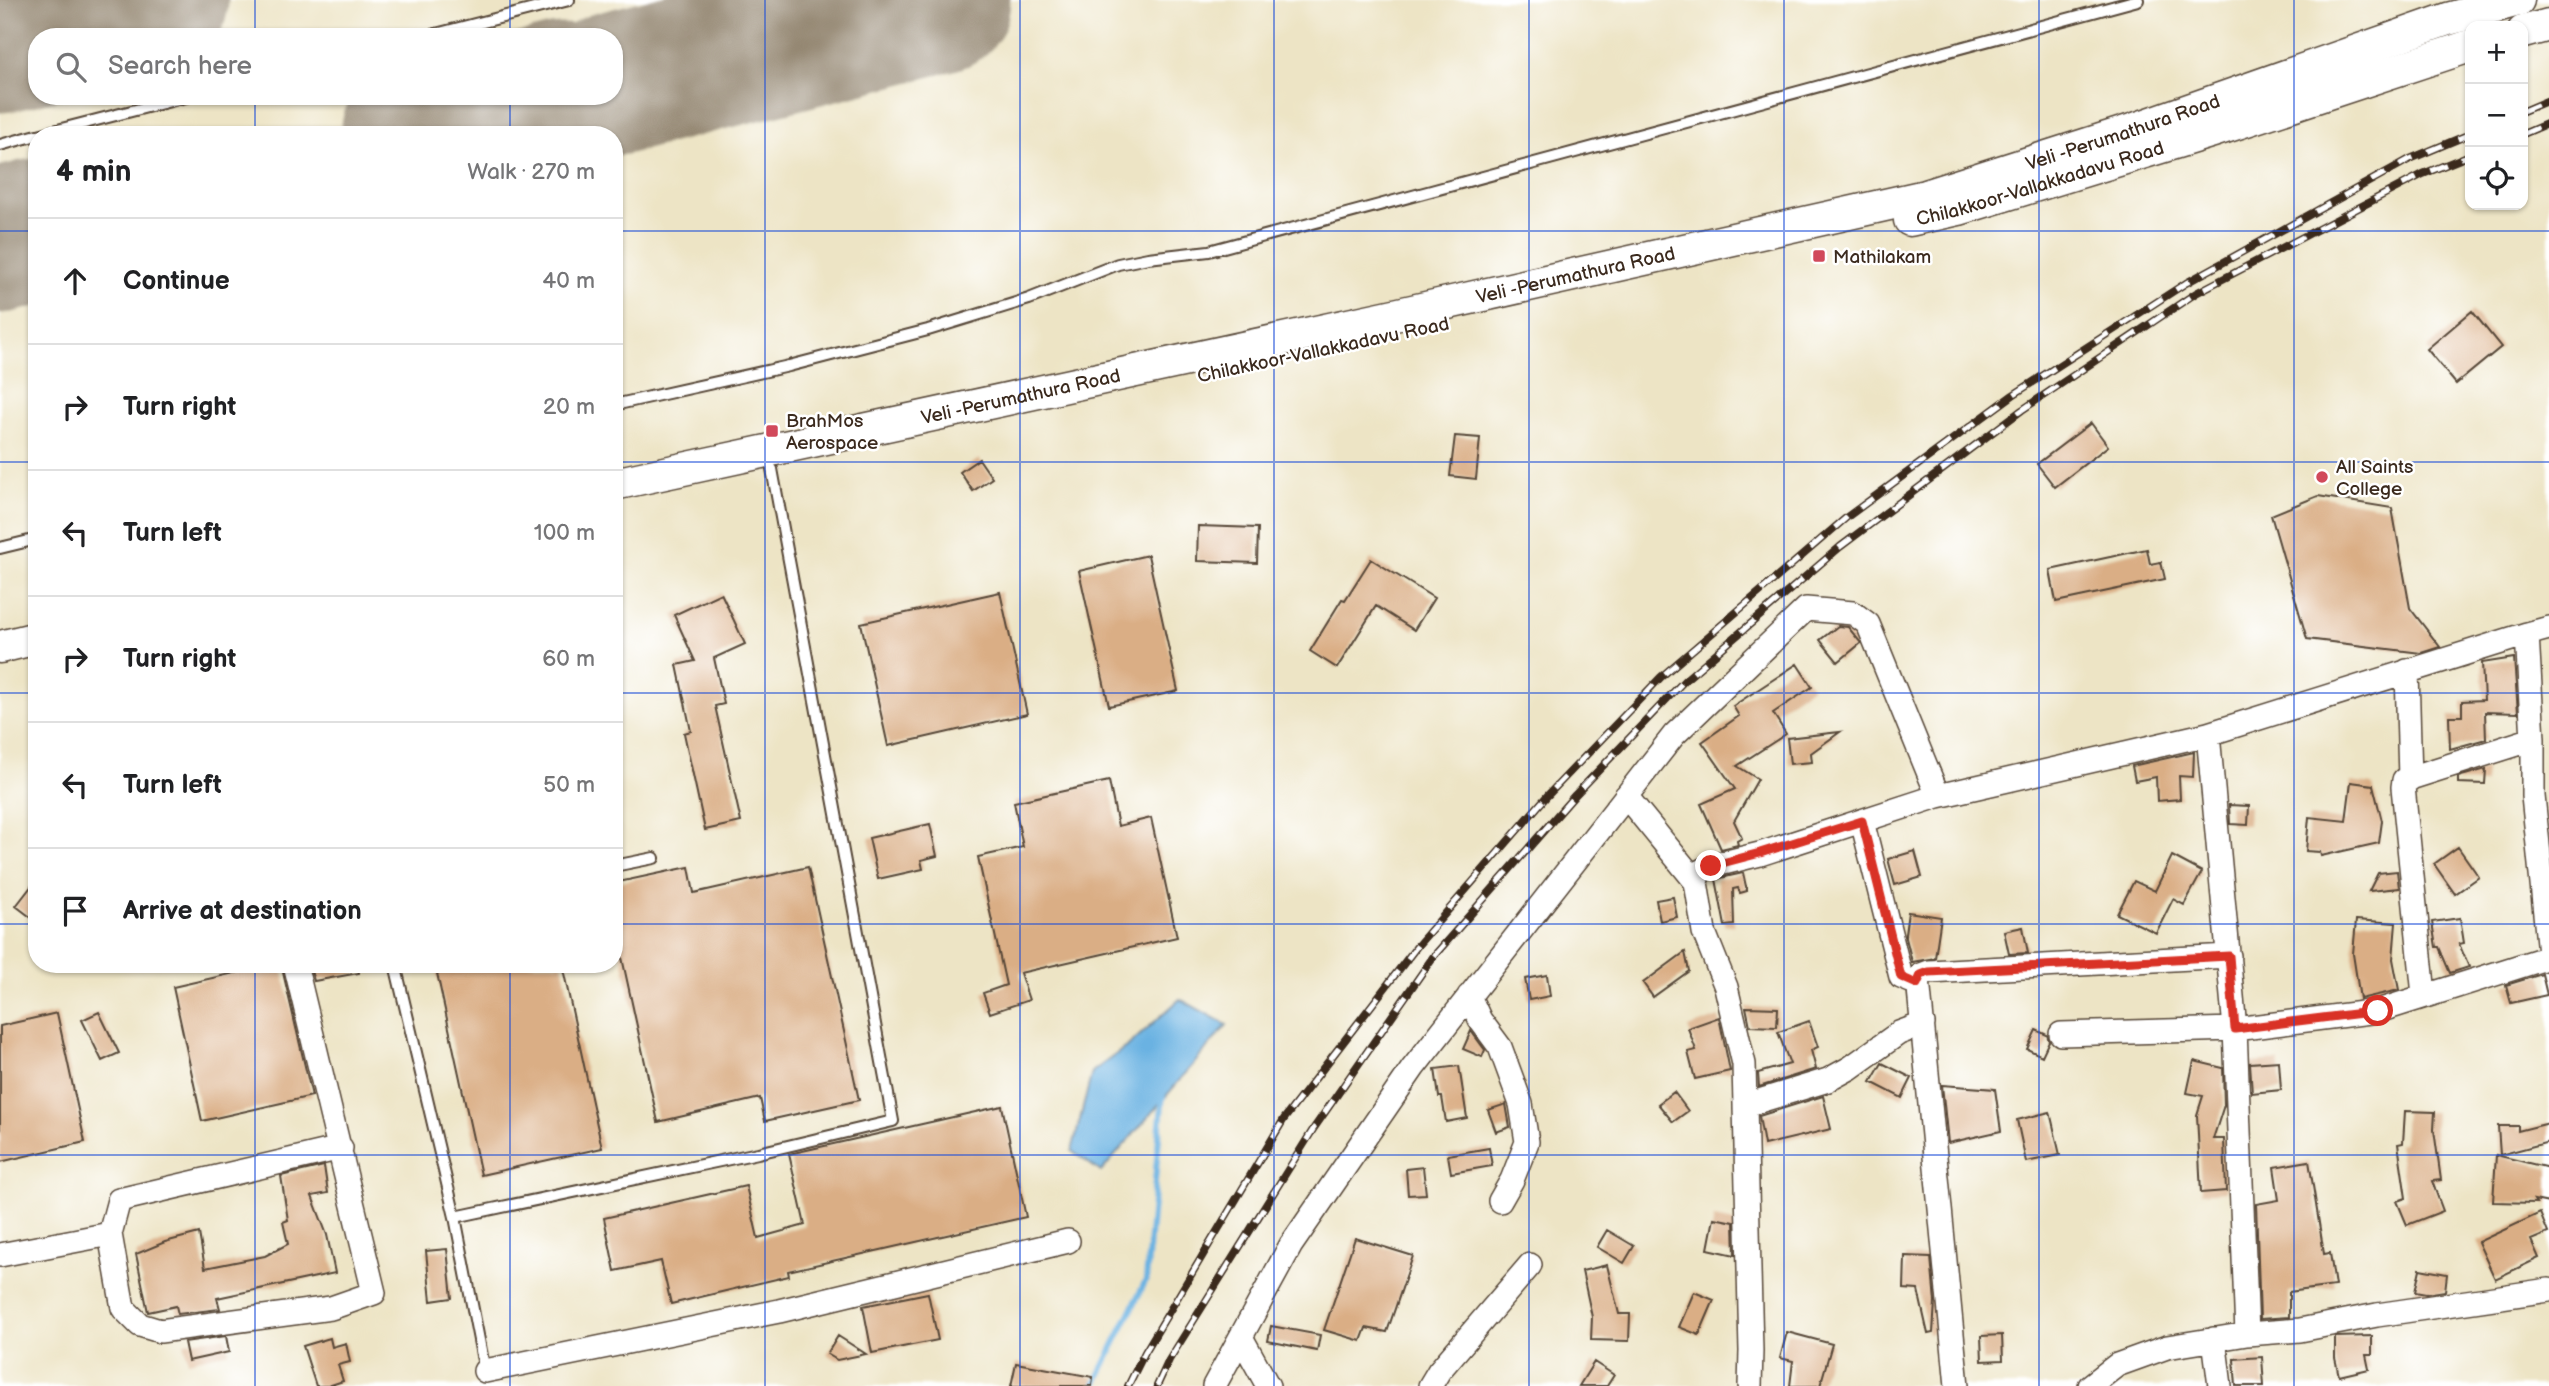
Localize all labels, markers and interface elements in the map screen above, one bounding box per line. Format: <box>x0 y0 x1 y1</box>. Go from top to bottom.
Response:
map controls <box>2465 21 2528 210</box>
button: + <box>2465 21 2528 84</box>
search box <box>28 28 623 105</box>
icon: search <box>52 48 90 86</box>
text: Search here <box>108 51 252 82</box>
button: − <box>2465 84 2528 147</box>
street label: Veli -Perumathura Road <box>2023 90 2223 176</box>
street label: Chilakkoor-Vallakkadavu Road <box>1914 137 2167 231</box>
button: locate <box>2465 147 2528 210</box>
text: 4 min <box>56 154 131 190</box>
text: Walk · 270 m <box>467 158 595 186</box>
street label: Veli -Perumathura Road <box>1474 242 1677 309</box>
place label: Mathilakam <box>1833 246 1931 269</box>
marker: Mathilakam <box>1811 248 1827 264</box>
icon: ahead <box>56 262 94 300</box>
text: Continue <box>123 266 230 297</box>
text: 40 m <box>542 267 595 295</box>
street label: Chilakkoor-Vallakkadavu Road <box>1195 312 1451 388</box>
street label: Veli -Perumathura Road <box>919 365 1123 430</box>
icon: right <box>56 388 94 426</box>
text: Turn right <box>123 392 236 423</box>
text: 20 m <box>543 393 595 421</box>
place label: BrahMos Aerospace <box>786 410 878 455</box>
marker: BrahMos Aerospace <box>764 423 780 439</box>
place label: All Saints College <box>2336 456 2413 501</box>
marker: All Saints College <box>2314 469 2330 485</box>
icon: left <box>56 514 94 552</box>
text: Turn left <box>123 518 222 549</box>
text: 100 m <box>534 519 595 547</box>
icon: right <box>56 640 94 678</box>
text: Turn right <box>123 644 236 675</box>
text: 60 m <box>542 645 595 673</box>
icon: left <box>56 766 94 804</box>
text: Turn left <box>123 770 222 801</box>
text: 50 m <box>543 771 595 799</box>
route end <box>1695 850 1726 881</box>
icon: arrive <box>56 892 94 930</box>
text: Arrive at destination <box>123 896 362 927</box>
route start <box>2362 995 2393 1026</box>

